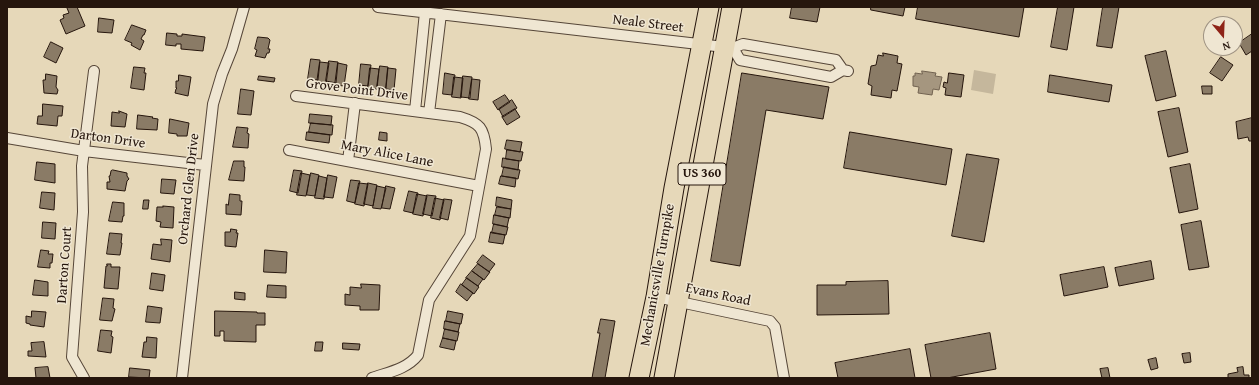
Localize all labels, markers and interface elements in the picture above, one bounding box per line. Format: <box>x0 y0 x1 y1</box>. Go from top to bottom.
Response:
street label: Neale Street <box>612 11 684 37</box>
north arrow <box>1203 16 1243 56</box>
text: N <box>1221 38 1233 55</box>
street label: Grove Point Drive <box>305 75 409 105</box>
street label: Darton Drive <box>70 125 146 153</box>
street label: Orchard Glen Drive <box>175 133 203 245</box>
street label: Mary Alice Lane <box>339 137 435 171</box>
road number: US 360 <box>678 163 726 185</box>
street label: Mechanicsville Turnpike <box>637 202 679 348</box>
street label: Darton Court <box>54 226 76 304</box>
street label: Evans Road <box>684 280 752 310</box>

